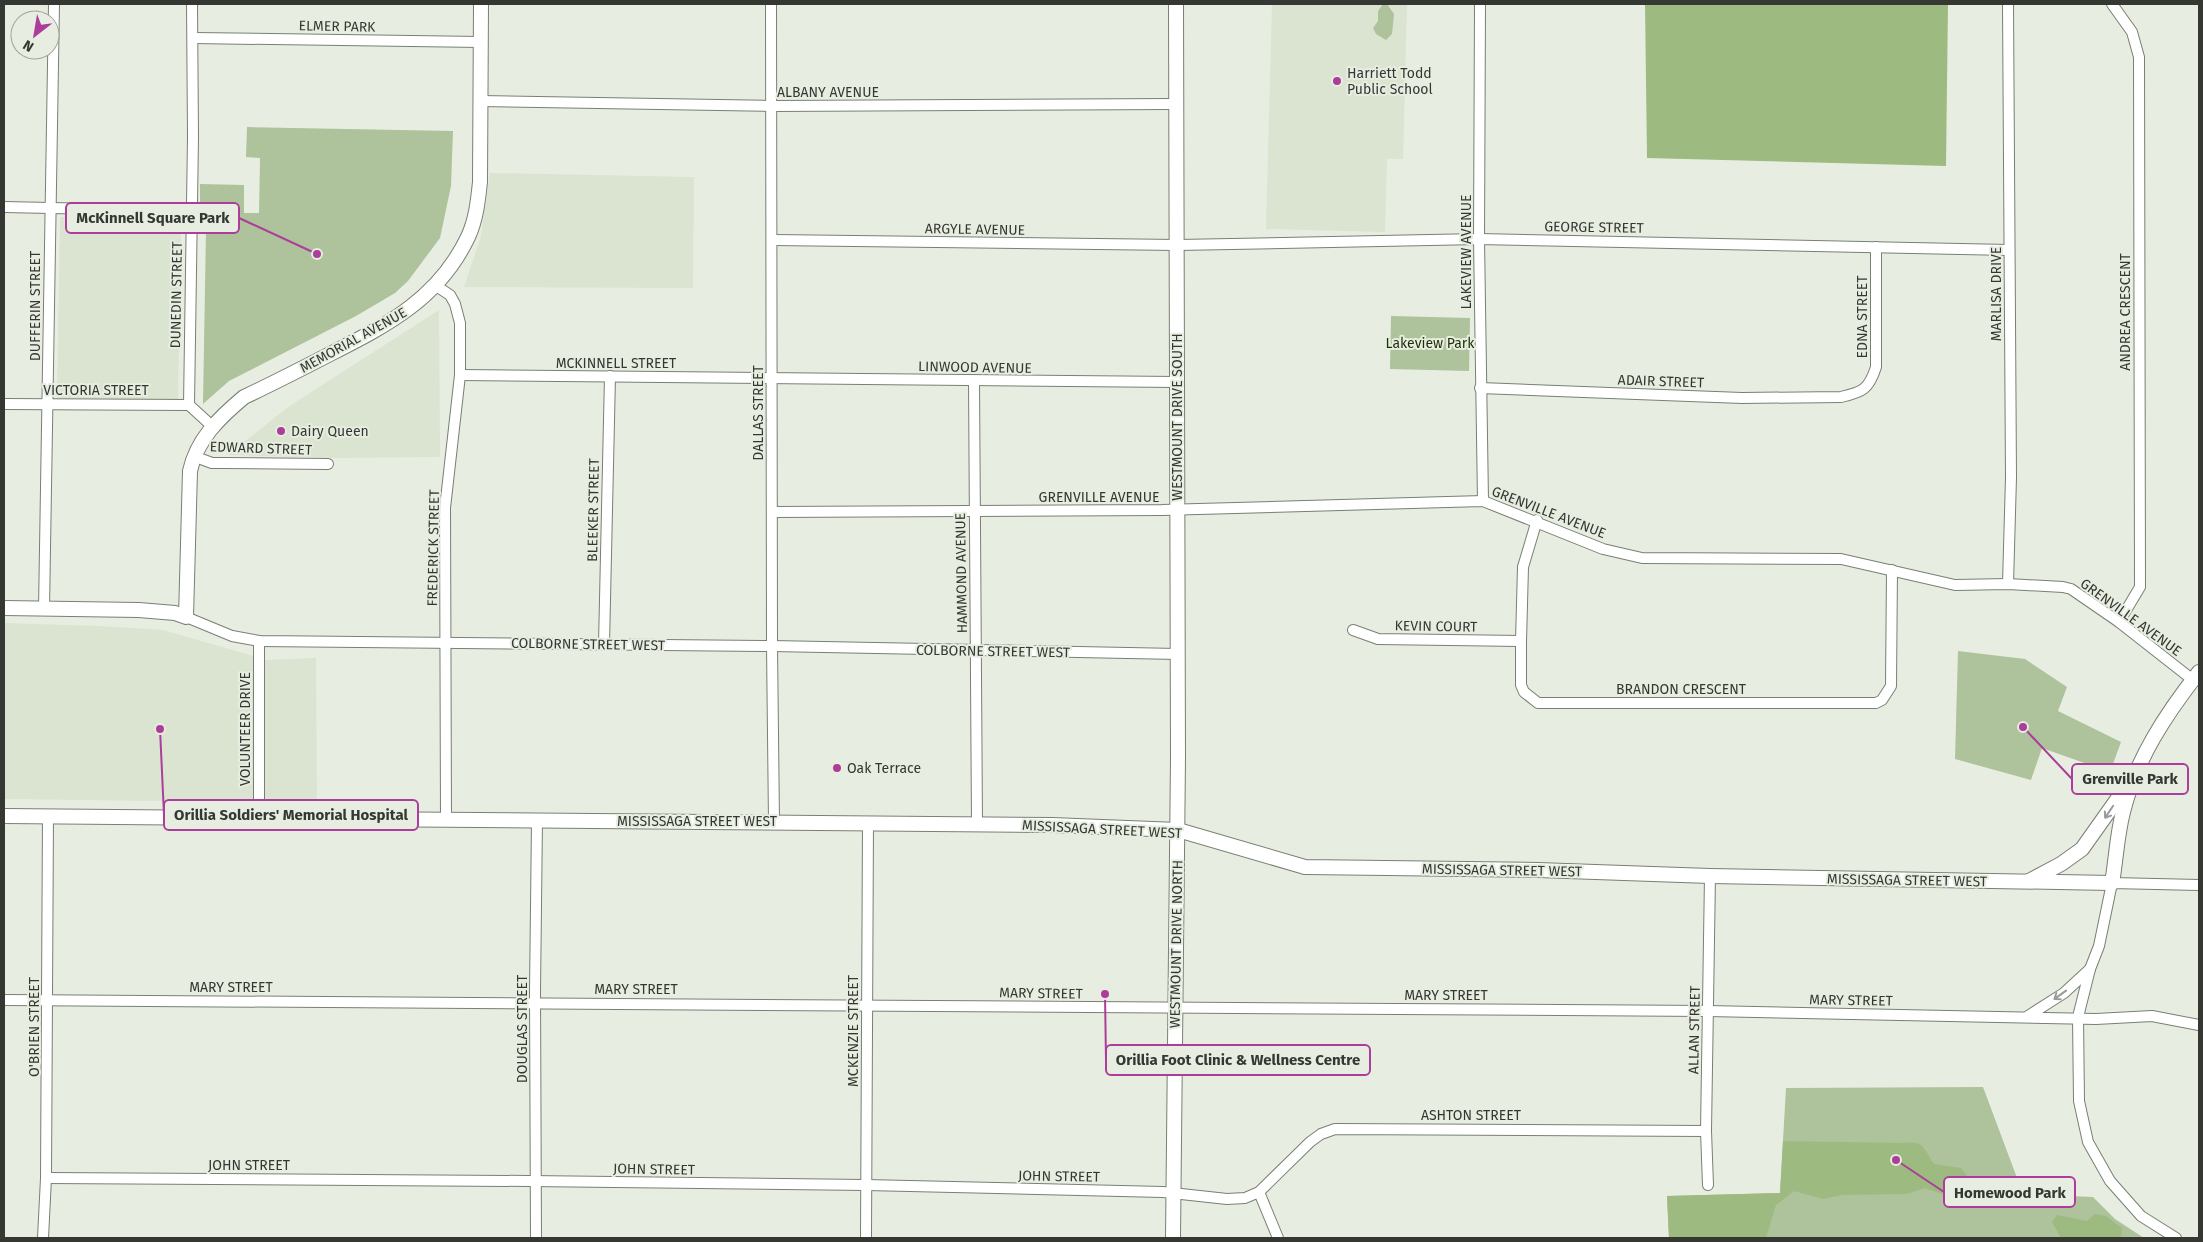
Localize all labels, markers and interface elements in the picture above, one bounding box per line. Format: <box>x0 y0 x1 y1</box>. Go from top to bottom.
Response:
north arrow <box>10 10 60 60</box>
street label: ELMER PARK <box>298 17 376 36</box>
text: N <box>20 36 37 55</box>
place label: Harriett Todd Public School <box>1347 65 1433 98</box>
marker: Harriett Todd Public School <box>1331 75 1343 87</box>
street label: ALBANY AVENUE <box>777 84 879 101</box>
street label: LAKEVIEW AVENUE <box>1458 195 1475 309</box>
callout: McKinnell Square Park <box>66 203 239 233</box>
text: McKinnell Square Park <box>76 209 230 227</box>
street label: GEORGE STREET <box>1544 218 1645 237</box>
street label: ARGYLE AVENUE <box>925 220 1025 239</box>
street label: DUNEDIN STREET <box>167 241 186 349</box>
street label: MARLISA DRIVE <box>1988 247 2005 341</box>
street label: DUFFERIN STREET <box>27 250 44 361</box>
street label: ANDREA CRESCENT <box>2117 252 2134 371</box>
street label: EDNA STREET <box>1854 275 1871 359</box>
street label: MEMORIAL AVENUE <box>297 304 410 377</box>
street label: WESTMOUNT DRIVE SOUTH <box>1169 333 1186 501</box>
park label: Lakeview Park <box>1386 335 1475 352</box>
street label: MCKINNELL STREET <box>556 355 677 372</box>
street label: LINWOOD AVENUE <box>918 358 1032 377</box>
street label: DALLAS STREET <box>750 365 767 461</box>
street label: ADAIR STREET <box>1617 371 1705 392</box>
street label: VICTORIA STREET <box>43 382 150 399</box>
place label: Dairy Queen <box>291 423 369 440</box>
marker: Dairy Queen <box>275 425 287 437</box>
street label: EDWARD STREET <box>209 438 313 459</box>
street label: BLEEKER STREET <box>584 457 603 562</box>
street label: GRENVILLE AVENUE <box>1489 483 1608 542</box>
street label: FREDERICK STREET <box>424 489 443 607</box>
street label: GRENVILLE AVENUE <box>1039 489 1159 506</box>
street label: HAMMOND AVENUE <box>952 513 971 633</box>
street label: GRENVILLE AVENUE <box>2077 575 2185 660</box>
street label: KEVIN COURT <box>1394 617 1478 636</box>
street label: COLBORNE STREET WEST <box>511 635 666 654</box>
street label: COLBORNE STREET WEST <box>916 642 1071 661</box>
street label: VOLUNTEER DRIVE <box>237 672 254 786</box>
street label: BRANDON CRESCENT <box>1616 681 1747 698</box>
place label: Oak Terrace <box>847 760 921 777</box>
marker: Oak Terrace <box>831 762 843 774</box>
callout: Grenville Park <box>2072 764 2188 794</box>
text: Grenville Park <box>2082 770 2178 788</box>
callout: Orillia Soldiers' Memorial Hospital <box>164 800 418 830</box>
one-way arrow <box>2104 805 2114 819</box>
text: Orillia Soldiers' Memorial Hospital <box>174 806 408 824</box>
street label: MISSISSAGA STREET WEST <box>617 813 778 830</box>
street label: MISSISSAGA STREET WEST <box>1022 817 1183 842</box>
street label: WESTMOUNT DRIVE NORTH <box>1167 860 1186 1028</box>
street label: MISSISSAGA STREET WEST <box>1422 861 1583 880</box>
street label: MISSISSAGA STREET WEST <box>1827 871 1988 890</box>
street label: DOUGLAS STREET <box>514 974 531 1083</box>
street label: MCKENZIE STREET <box>845 974 862 1087</box>
street label: O'BRIEN STREET <box>26 976 43 1077</box>
street label: MARY STREET <box>189 979 274 996</box>
street label: MARY STREET <box>594 981 679 998</box>
street label: MARY STREET <box>999 984 1084 1003</box>
street label: ALLAN STREET <box>1685 985 1704 1074</box>
street label: MARY STREET <box>1404 987 1489 1004</box>
one-way arrow <box>2053 990 2067 1000</box>
street label: MARY STREET <box>1809 991 1894 1010</box>
callout: Orillia Foot Clinic & Wellness Centre <box>1106 1045 1370 1075</box>
text: Orillia Foot Clinic & Wellness Centre <box>1116 1051 1360 1069</box>
street label: ASHTON STREET <box>1421 1107 1522 1124</box>
street label: JOHN STREET <box>208 1157 291 1174</box>
street label: JOHN STREET <box>613 1160 696 1179</box>
street label: JOHN STREET <box>1018 1167 1101 1186</box>
callout: Homewood Park <box>1944 1177 2075 1207</box>
text: Homewood Park <box>1954 1184 2067 1202</box>

